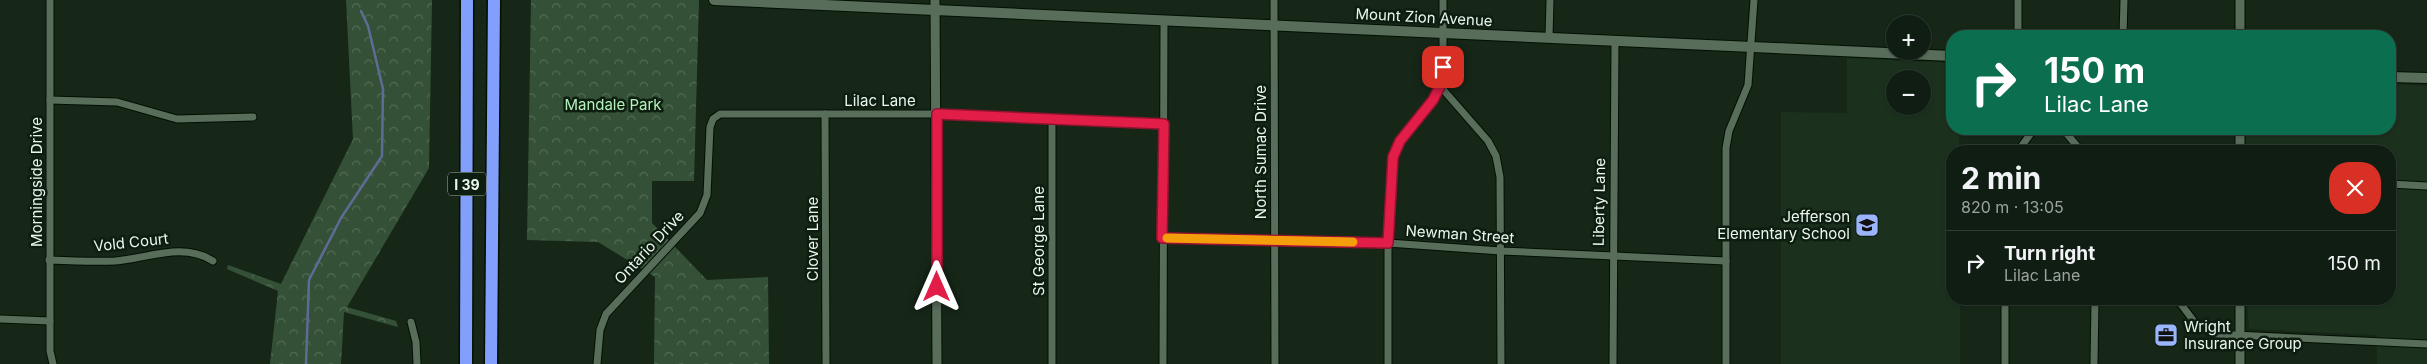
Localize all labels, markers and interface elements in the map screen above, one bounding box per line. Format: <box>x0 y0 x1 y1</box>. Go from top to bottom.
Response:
street label: Mount Zion Avenue <box>1355 4 1493 30</box>
map controls <box>1886 15 1931 115</box>
button: + <box>1886 15 1931 60</box>
pin <box>1422 46 1464 88</box>
text: 150 m <box>2044 49 2145 91</box>
icon: right <box>1961 50 2026 115</box>
icon: arrive <box>1429 53 1457 81</box>
button: − <box>1886 70 1931 115</box>
street label: North Sumac Drive <box>1251 85 1270 219</box>
street label: Lilac Lane <box>844 91 916 110</box>
text: Lilac Lane <box>2044 91 2149 117</box>
park label: Mandale Park <box>564 95 662 114</box>
street label: Morningside Drive <box>27 117 46 247</box>
street label: Liberty Lane <box>1589 158 1609 246</box>
text: 2 min <box>1961 160 2041 196</box>
button: close <box>2329 162 2381 214</box>
road number: I 39 <box>448 172 486 195</box>
street label: St George Lane <box>1029 186 1048 296</box>
street label: Clover Lane <box>803 197 822 281</box>
text: 820 m · 13:05 <box>1961 197 2064 217</box>
street label: Ontario Drive <box>610 206 688 288</box>
place label: Jefferson Elementary School <box>1717 207 1850 243</box>
school or university icon: Jefferson Elementary School <box>1854 212 1880 238</box>
street label: Newman Street <box>1405 221 1515 247</box>
street label: Vold Court <box>93 229 169 255</box>
text: Turn right <box>2004 242 2095 265</box>
icon: right <box>1961 249 1989 277</box>
text: 150 m <box>2328 252 2381 275</box>
position arrow <box>910 260 962 312</box>
text: Lilac Lane <box>2004 265 2080 285</box>
place label: Wright Insurance Group <box>2184 317 2302 353</box>
office icon: Wright Insurance Group <box>2153 322 2179 348</box>

